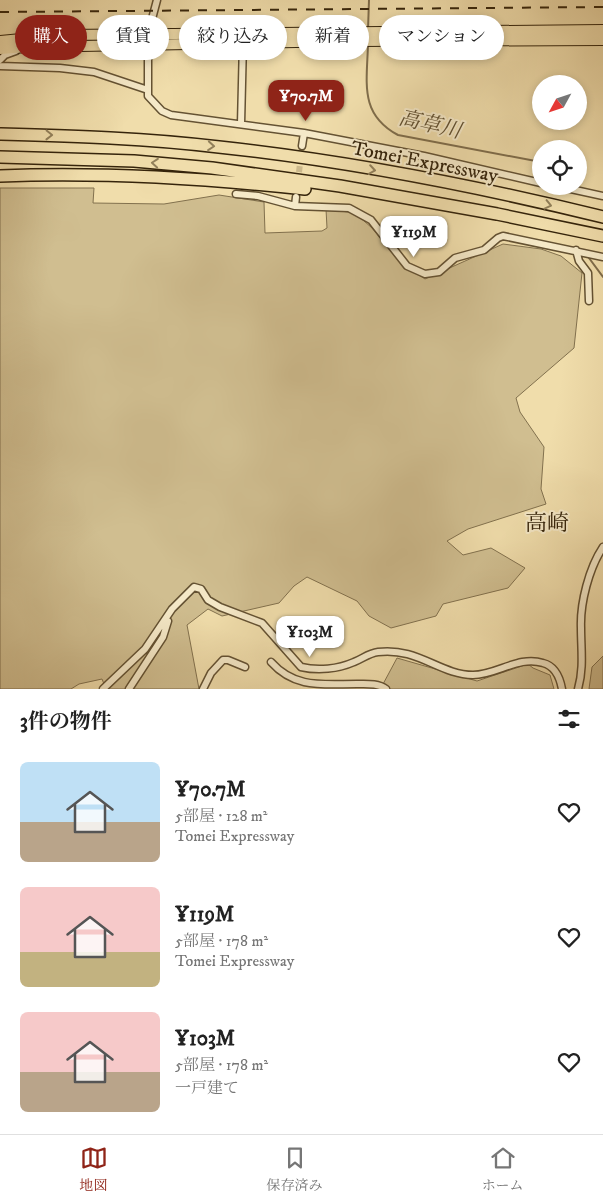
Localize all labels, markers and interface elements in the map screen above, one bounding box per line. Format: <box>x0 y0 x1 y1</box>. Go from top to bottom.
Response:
chip: 購入 <box>15 15 87 60</box>
chip: 賃貸 <box>97 15 169 60</box>
chip: 絞り込み <box>179 15 287 60</box>
chip: 新着 <box>297 15 369 60</box>
chip: マンション <box>379 15 504 60</box>
north arrow <box>532 75 588 130</box>
map controls <box>532 75 587 195</box>
pin: ¥70.7M <box>265 80 347 122</box>
text: ¥70.7M <box>279 86 333 106</box>
water label: 高草川 <box>396 105 465 145</box>
one-way arrow <box>45 130 53 140</box>
street label: Tomei Expressway <box>349 136 501 189</box>
one-way arrow <box>207 140 215 151</box>
button: locate <box>532 140 587 195</box>
one-way arrow <box>151 158 159 169</box>
one-way arrow <box>367 164 376 174</box>
one-way arrow <box>544 199 553 210</box>
pin: ¥119M <box>379 216 449 258</box>
text: ¥119M <box>391 222 437 242</box>
district label: 高崎 <box>525 510 569 537</box>
pin: ¥103M <box>275 616 345 658</box>
text: ¥103M <box>287 622 333 642</box>
icon: filters <box>555 705 583 733</box>
text: 3件の物件 <box>20 709 112 735</box>
text: ¥70.7M <box>175 777 245 803</box>
icon: home <box>60 782 120 842</box>
icon: heart <box>555 798 583 826</box>
text: 5部屋 · 128 m² <box>175 806 268 826</box>
text: Tomei Expressway <box>175 826 294 846</box>
text: ¥119M <box>175 902 234 928</box>
icon: home <box>60 907 120 967</box>
icon: heart <box>555 923 583 951</box>
text: 5部屋 · 178 m² <box>175 931 268 951</box>
text: Tomei Expressway <box>175 951 294 971</box>
text: ¥103M <box>175 1026 235 1052</box>
icon: home <box>60 1032 120 1092</box>
icon: heart <box>555 1048 583 1076</box>
text: 5部屋 · 178 m² <box>175 1055 268 1075</box>
text: 一戸建て <box>175 1078 239 1098</box>
tab: 地図 <box>80 1144 108 1195</box>
tab: 保存済み <box>267 1144 323 1195</box>
tab: ホーム <box>482 1144 524 1195</box>

